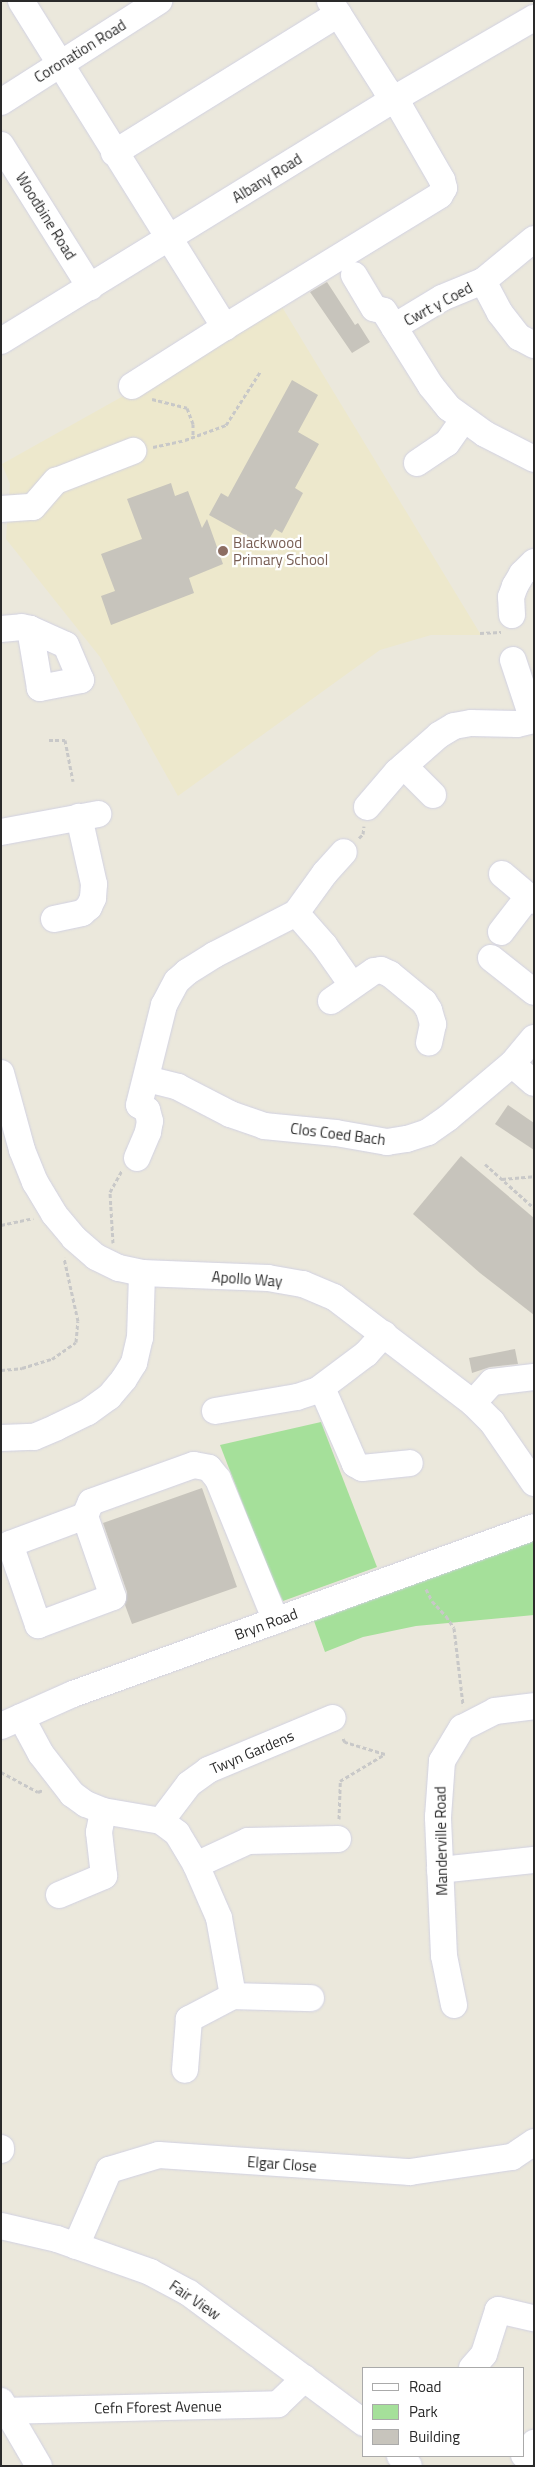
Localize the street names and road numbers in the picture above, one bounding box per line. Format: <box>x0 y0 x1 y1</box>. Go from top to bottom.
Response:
street label: Coronation Road <box>31 16 129 86</box>
street label: Albany Road <box>229 149 305 207</box>
street label: Woodbine Road <box>12 169 80 263</box>
street label: Cwrt y Coed <box>401 278 475 330</box>
street label: Clos Coed Bach <box>289 1119 387 1149</box>
street label: Apollo Way <box>211 1268 283 1290</box>
street label: Bryn Road <box>232 1604 300 1644</box>
street label: Twyn Gardens <box>207 1726 297 1778</box>
street label: Manderville Road <box>431 1786 451 1896</box>
street label: Elgar Close <box>247 2153 317 2175</box>
street label: Fair View <box>166 2276 224 2324</box>
street label: Cefn Fforest Avenue <box>94 2397 222 2417</box>

